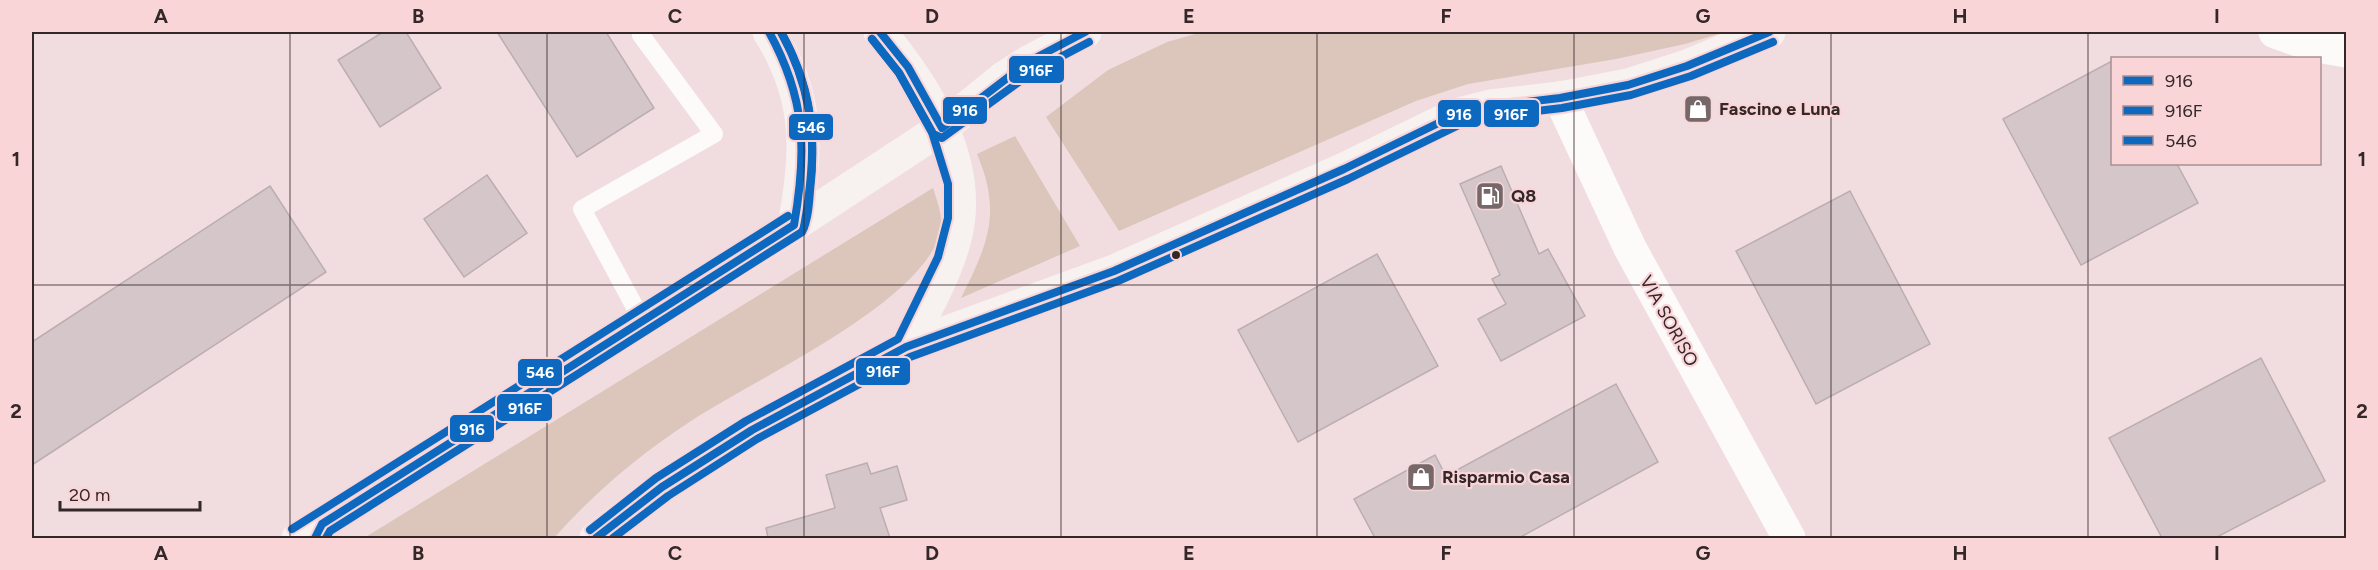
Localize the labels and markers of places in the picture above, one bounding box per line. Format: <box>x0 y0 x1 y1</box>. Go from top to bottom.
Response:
shop icon: Fascino e Luna <box>1682 93 1714 125</box>
place label: Fascino e Luna <box>1719 98 1840 120</box>
fuel station icon: Q8 <box>1474 180 1506 212</box>
place label: Q8 <box>1511 185 1536 207</box>
unlabelled marker <box>1170 249 1182 261</box>
shop icon: Risparmio Casa <box>1405 461 1437 493</box>
place label: Risparmio Casa <box>1442 466 1570 488</box>

